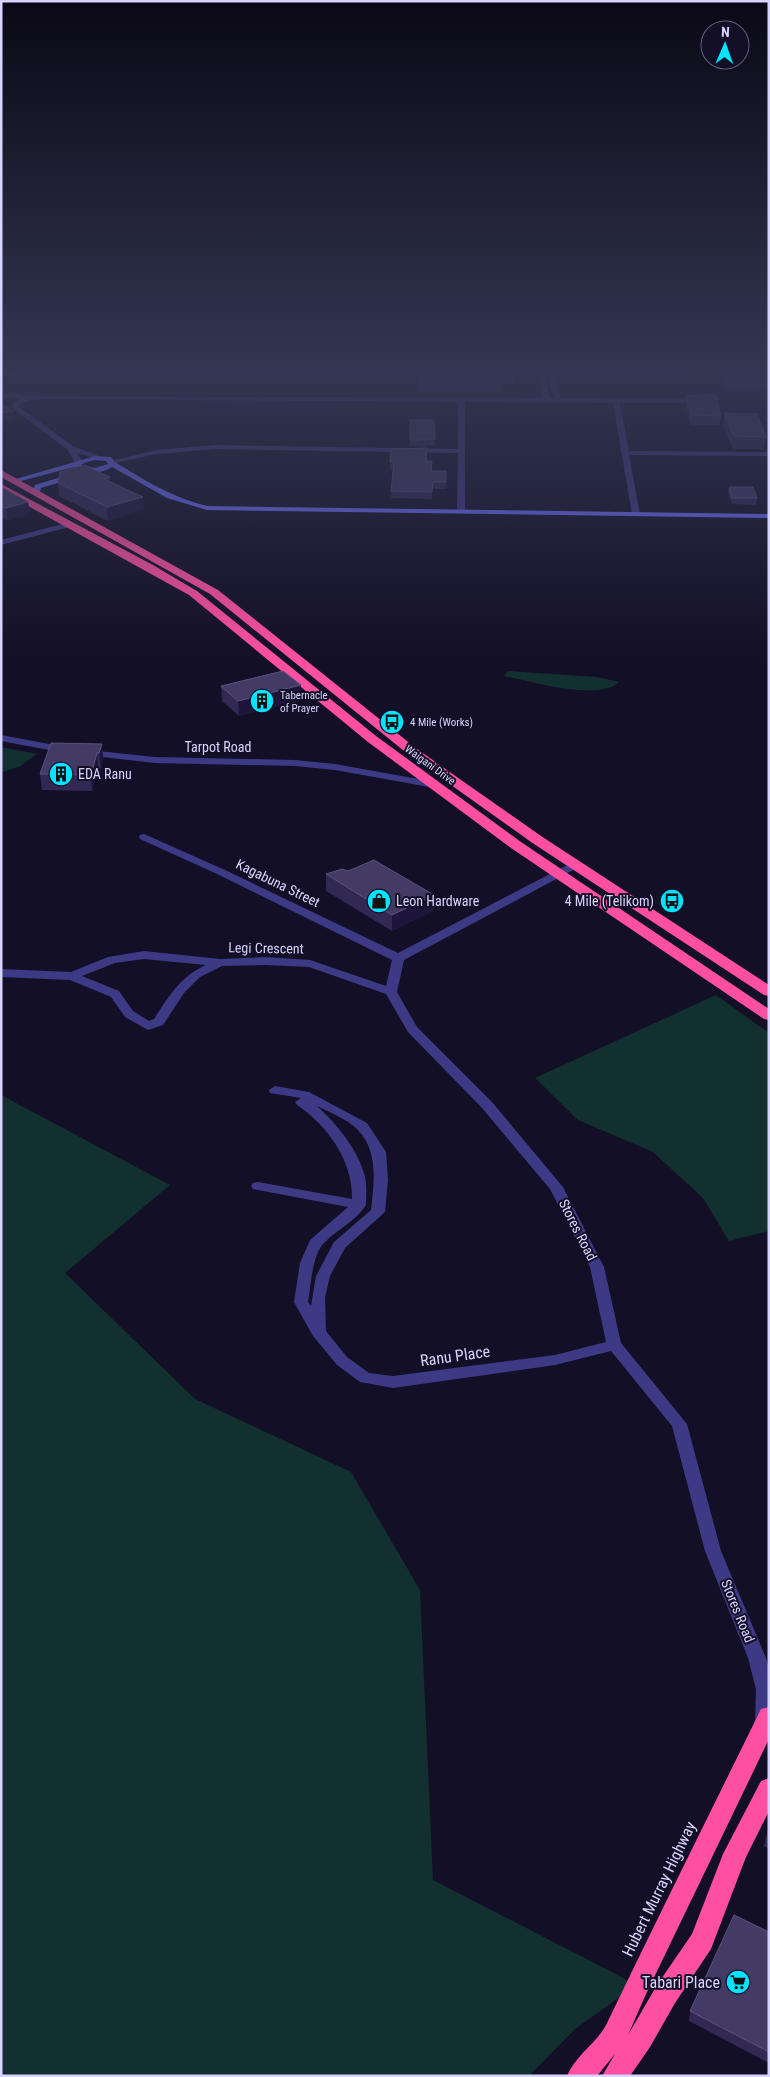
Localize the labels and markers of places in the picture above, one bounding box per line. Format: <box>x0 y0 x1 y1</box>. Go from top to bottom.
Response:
building icon: Tabernacle of Prayer <box>249 688 275 714</box>
place label: Tabernacle of Prayer <box>280 689 328 715</box>
bus stop icon: 4 Mile (Works) <box>379 709 405 735</box>
place label: 4 Mile (Works) <box>410 716 473 729</box>
building icon: EDA Ranu <box>48 761 74 787</box>
place label: EDA Ranu <box>78 766 132 782</box>
shop icon: Leon Hardware <box>366 888 392 914</box>
bus stop icon: 4 Mile (Telikom) <box>659 888 685 914</box>
place label: Leon Hardware <box>396 893 480 909</box>
place label: 4 Mile (Telikom) <box>565 893 654 910</box>
supermarket icon: Tabari Place <box>725 1969 751 1995</box>
place label: Tabari Place <box>642 1973 720 1992</box>

